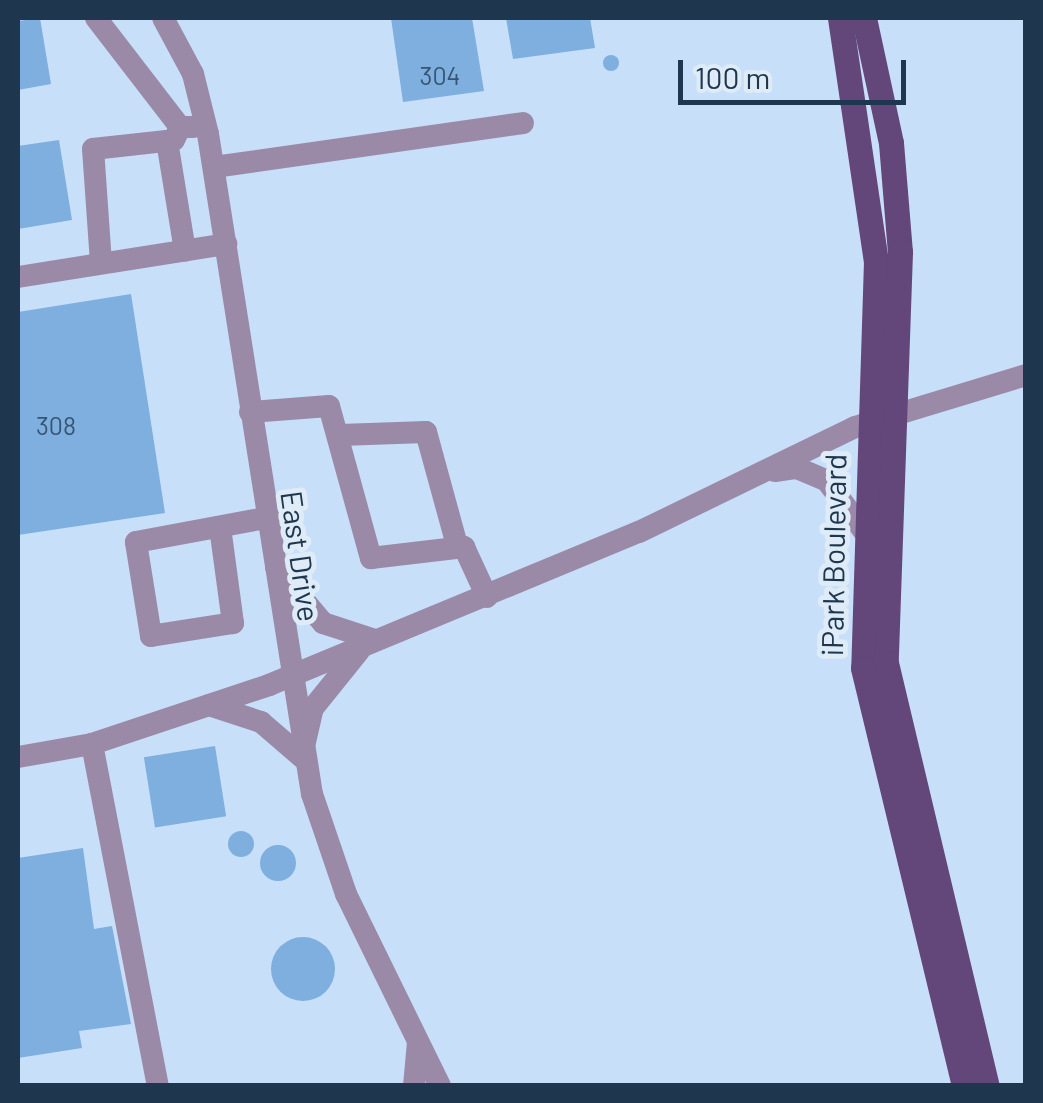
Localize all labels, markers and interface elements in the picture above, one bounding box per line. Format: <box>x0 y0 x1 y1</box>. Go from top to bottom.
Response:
scale bar <box>683 40 910 102</box>
text: 100 m <box>695 59 770 95</box>
house number: 304 <box>420 60 460 90</box>
house number: 308 <box>36 410 76 440</box>
street label: iPark Boulevard <box>813 453 853 657</box>
street label: East Drive <box>274 488 328 624</box>

